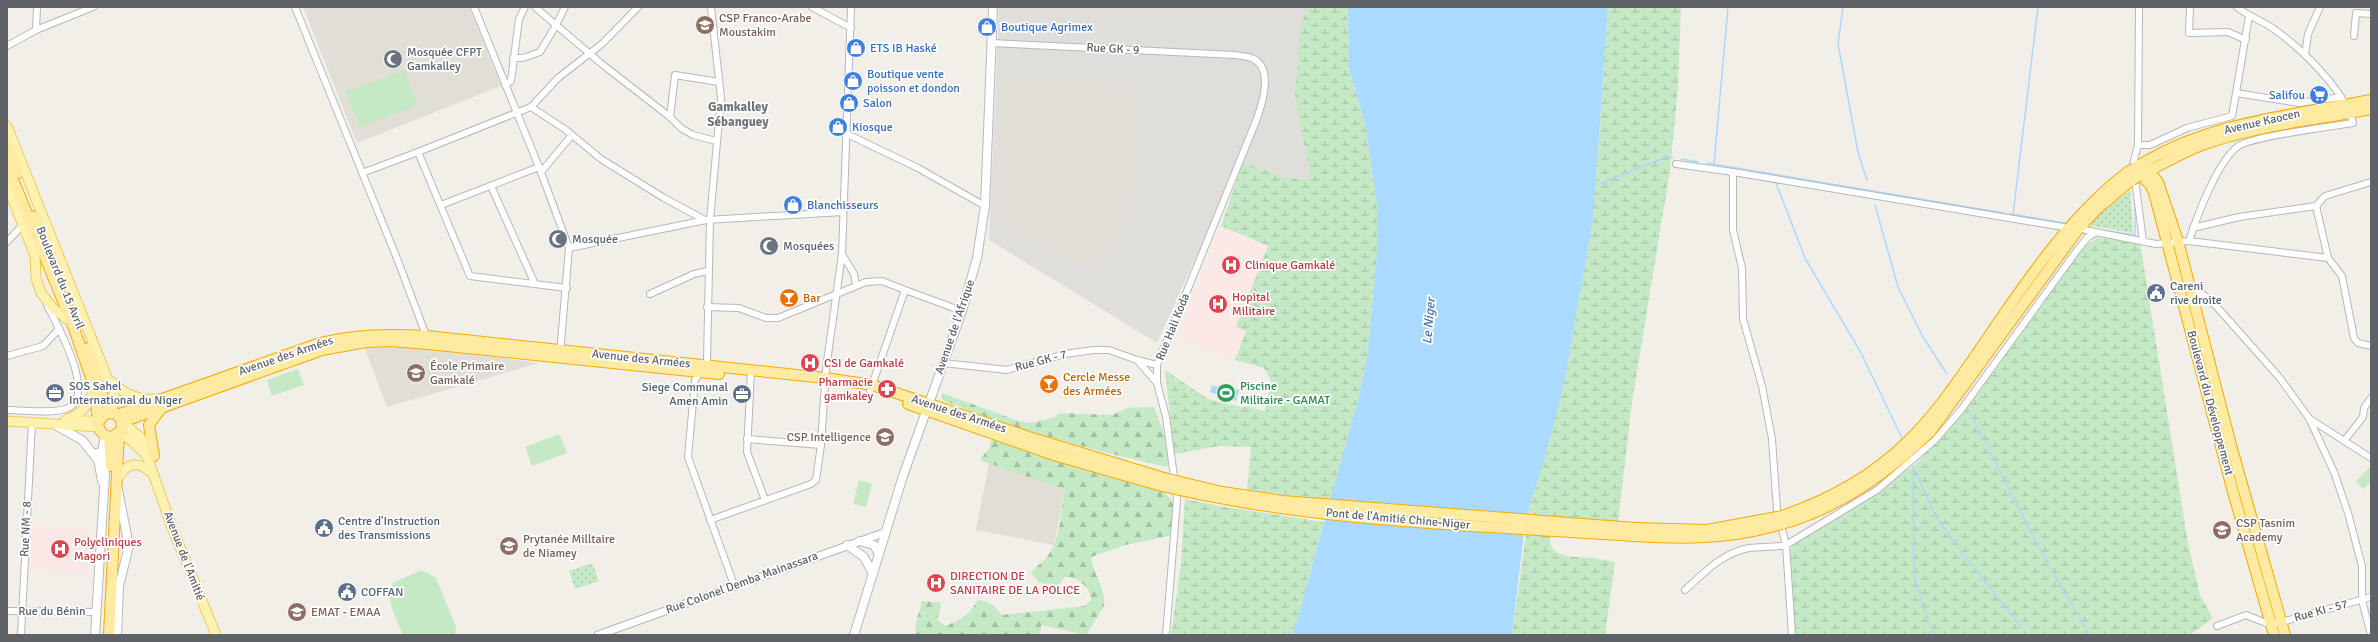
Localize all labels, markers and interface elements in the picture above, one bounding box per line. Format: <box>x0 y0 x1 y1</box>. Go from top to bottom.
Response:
place label: CSP Franco-Arabe Moustakim <box>719 11 811 40</box>
school or university icon: CSP Franco-Arabe Moustakim <box>694 14 716 36</box>
shop icon: Boutique Agrimex <box>976 16 998 38</box>
place label: Boutique Agrimex <box>1001 20 1093 35</box>
shop icon: ETS IB Haské <box>845 37 867 59</box>
street label: Rue GK - 9 <box>1086 40 1140 58</box>
place label: ETS IB Haské <box>870 41 937 56</box>
place label: Mosquée CFPT Gamkalley <box>407 45 482 74</box>
mosque icon: Mosquée CFPT Gamkalley <box>382 48 404 70</box>
place label: Boutique vente poisson et dondon <box>867 67 960 96</box>
shop icon: Boutique vente poisson et dondon <box>842 70 864 92</box>
supermarket icon: Salifou <box>2308 84 2330 106</box>
place label: Salifou <box>2269 88 2305 103</box>
shop icon: Salon <box>838 92 860 114</box>
place label: Salon <box>863 96 892 111</box>
district label: Gamkalley Sébanguey <box>707 99 769 130</box>
street label: Avenue Kaocen <box>2222 106 2302 138</box>
shop icon: Kiosque <box>827 116 849 138</box>
place label: Kiosque <box>852 120 893 135</box>
shop icon: Blanchisseurs <box>782 194 804 216</box>
place label: Blanchisseurs <box>807 198 879 213</box>
street label: Boulevard du 15 Avril <box>33 224 88 332</box>
mosque icon: Mosquée <box>547 228 569 250</box>
place label: Mosquée <box>572 232 618 247</box>
mosque icon: Mosquées <box>758 235 780 257</box>
place label: Mosquées <box>783 239 834 254</box>
hospital icon: Clinique Gamkalé <box>1220 254 1242 276</box>
place label: Clinique Gamkalé <box>1245 258 1335 273</box>
street label: Avenue de l'Afrique <box>932 278 978 376</box>
place label: Careni rive droite <box>2170 279 2222 308</box>
public building icon: Careni rive droite <box>2145 282 2167 304</box>
bar icon: Bar <box>778 287 800 309</box>
place label: Hopital Militaire <box>1232 290 1275 319</box>
place label: Bar <box>803 291 821 306</box>
street label: Rue Hali Koda <box>1153 291 1193 363</box>
hospital icon: Hopital Militaire <box>1207 293 1229 315</box>
water label: Le Niger <box>1419 295 1439 345</box>
street label: Boulevard du Développement <box>2183 329 2237 477</box>
street label: Avenue des Armées <box>237 333 335 379</box>
street label: Avenue des Armées <box>591 346 691 372</box>
street label: Rue GK - 7 <box>1013 347 1069 375</box>
hospital icon: CSI de Gamkalé <box>799 352 821 374</box>
place label: CSI de Gamkalé <box>824 356 904 371</box>
place label: École Primaire Gamkalé <box>430 359 504 388</box>
school or university icon: École Primaire Gamkalé <box>405 362 427 384</box>
place label: Cercle Messe des Armées <box>1063 370 1130 399</box>
bar icon: Cercle Messe des Armées <box>1038 373 1060 395</box>
place label: Pharmacie gamkaley <box>819 375 873 404</box>
pharmacy icon: Pharmacie gamkaley <box>876 378 898 400</box>
place label: SOS Sahel International du Niger <box>69 379 183 408</box>
place label: Piscine Militaire - GAMAT <box>1240 379 1330 408</box>
place label: Siege Communal Amen Amin <box>642 380 728 409</box>
office icon: SOS Sahel International du Niger <box>44 382 66 404</box>
sports icon: Piscine Militaire - GAMAT <box>1215 382 1237 404</box>
office icon: Siege Communal Amen Amin <box>731 383 753 405</box>
street label: Avenue des Armées <box>910 392 1008 436</box>
school or university icon: CSP Intelligence <box>874 426 896 448</box>
place label: CSP Intelligence <box>787 430 871 445</box>
street label: Rue NM - 8 <box>17 501 35 557</box>
street label: Pont de l'Amitié Chine-Niger <box>1325 505 1471 533</box>
street label: Avenue de l'Amitié <box>160 509 208 603</box>
place label: Centre d'Instruction des Transmissions <box>338 514 440 543</box>
place label: CSP Tasnim Academy <box>2236 516 2295 545</box>
public building icon: Centre d'Instruction des Transmissions <box>313 517 335 539</box>
school or university icon: CSP Tasnim Academy <box>2211 519 2233 541</box>
place label: Prytanée Milltaire de Niamey <box>523 532 615 561</box>
place label: Polycliniques Magori <box>74 535 142 564</box>
school or university icon: Prytanée Milltaire de Niamey <box>498 535 520 557</box>
hospital icon: Polycliniques Magori <box>49 538 71 560</box>
street label: Rue Colonel Demba Mainassara <box>664 548 820 618</box>
place label: DIRECTION DE SANITAIRE DE LA POLICE <box>950 569 1080 598</box>
hospital icon: DIRECTION DE SANITAIRE DE LA POLICE <box>925 572 947 594</box>
public building icon: COFFAN <box>336 581 358 603</box>
place label: COFFAN <box>361 585 403 600</box>
street label: Rue KI - 57 <box>2292 597 2350 625</box>
school or university icon: EMAT - EMAA <box>286 601 308 623</box>
street label: Rue du Bénin <box>18 604 86 619</box>
place label: EMAT - EMAA <box>311 605 381 620</box>

